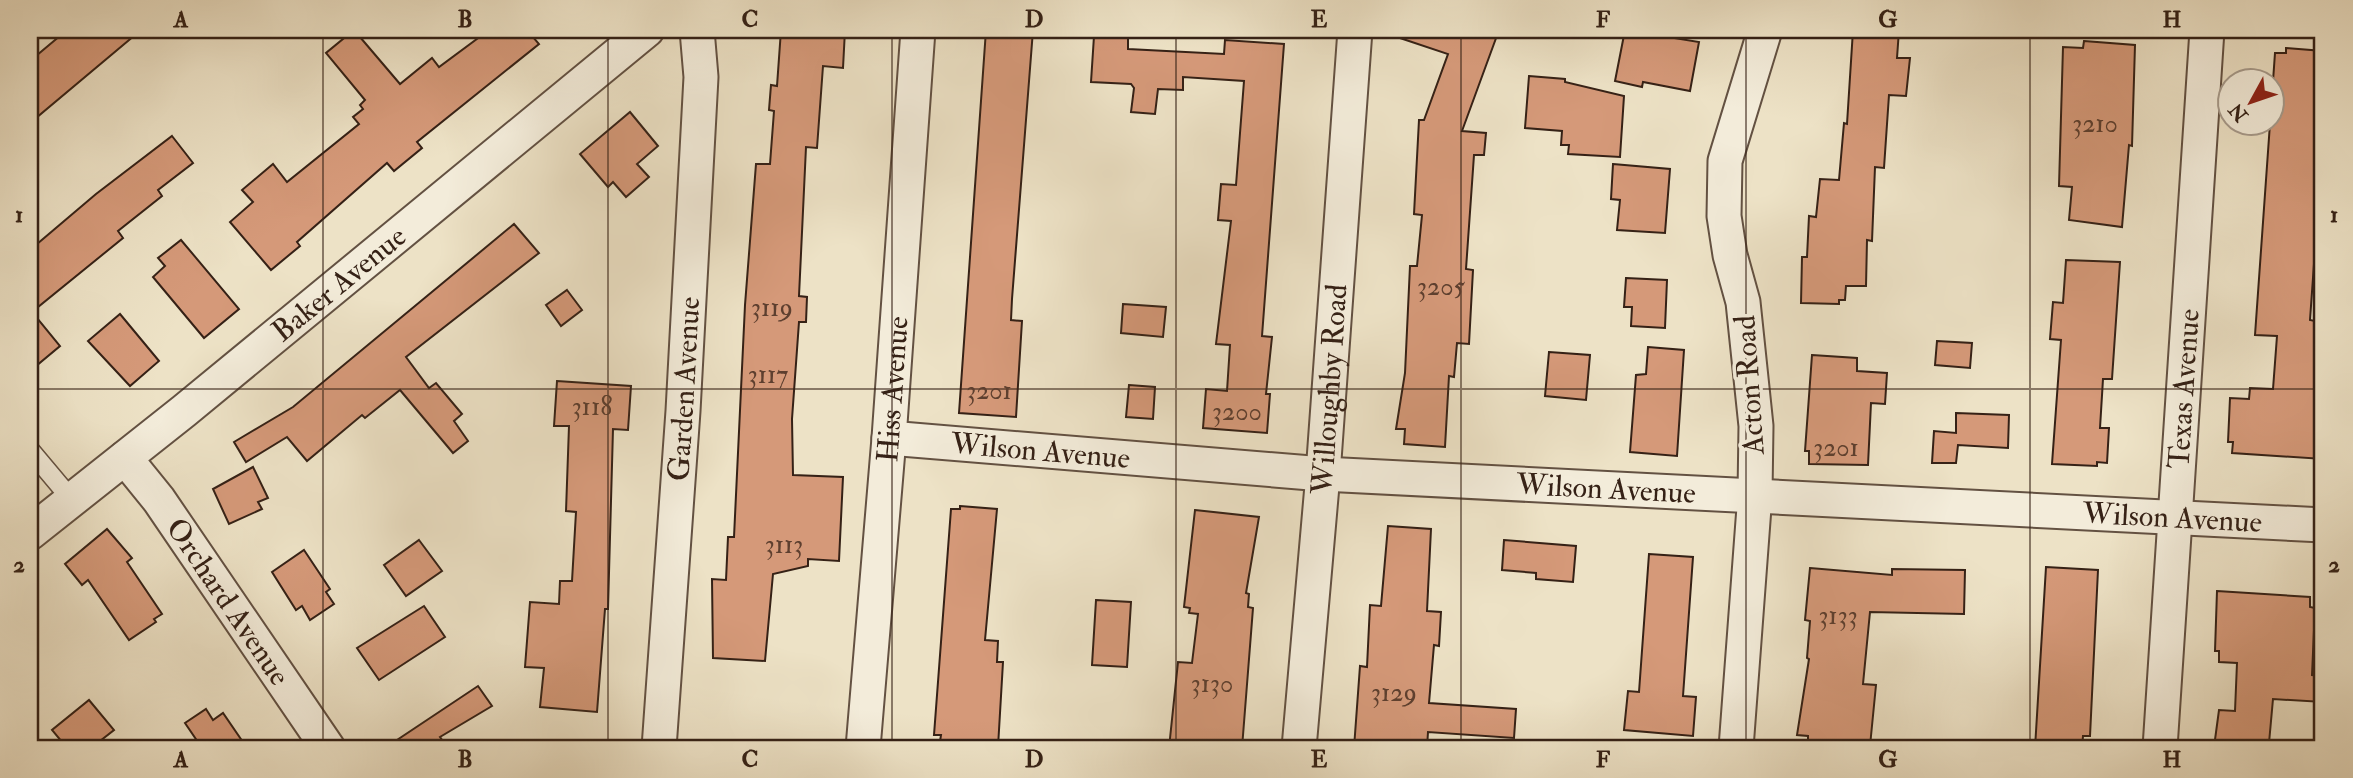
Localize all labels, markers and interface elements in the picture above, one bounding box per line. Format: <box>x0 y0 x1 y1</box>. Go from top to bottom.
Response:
text: A <box>173 5 189 34</box>
text: B <box>457 5 473 34</box>
text: C <box>742 5 758 34</box>
text: D <box>1025 5 1043 34</box>
text: E <box>1311 5 1328 34</box>
text: F <box>1596 5 1611 34</box>
text: G <box>1878 5 1898 34</box>
text: H <box>2163 5 2182 34</box>
north arrow <box>2216 66 2286 136</box>
text: N <box>2223 97 2254 127</box>
house number: 3210 <box>2072 108 2118 140</box>
text: 1 <box>15 200 23 229</box>
text: 1 <box>2330 200 2338 229</box>
street label: Baker Avenue <box>265 218 414 350</box>
house number: 3205 <box>1417 271 1466 303</box>
street label: Willoughby Road <box>1303 283 1356 497</box>
house number: 3119 <box>751 292 793 324</box>
street label: Garden Avenue <box>660 296 708 482</box>
street label: Texas Avenue <box>2160 308 2208 470</box>
street label: Acton Road <box>1726 314 1773 457</box>
street label: Hiss Avenue <box>869 315 917 464</box>
house number: 3117 <box>748 359 788 391</box>
house number: 3201 <box>966 375 1012 407</box>
house number: 3118 <box>572 391 612 423</box>
house number: 3200 <box>1212 396 1262 428</box>
street label: Wilson Avenue <box>948 425 1131 477</box>
house number: 3201 <box>1813 432 1859 464</box>
street label: Wilson Avenue <box>1514 466 1697 512</box>
street label: Wilson Avenue <box>2081 495 2263 541</box>
street label: Orchard Avenue <box>158 511 298 693</box>
house number: 3113 <box>765 529 803 561</box>
text: 2 <box>13 550 25 579</box>
text: 2 <box>2328 550 2340 579</box>
house number: 3133 <box>1818 600 1858 632</box>
house number: 3130 <box>1191 668 1233 700</box>
house number: 3129 <box>1371 677 1417 709</box>
text: A <box>173 745 189 774</box>
text: B <box>457 745 473 774</box>
text: C <box>742 745 758 774</box>
text: D <box>1025 745 1043 774</box>
text: E <box>1311 745 1328 774</box>
text: F <box>1596 745 1611 774</box>
text: G <box>1878 745 1898 774</box>
text: H <box>2163 745 2182 774</box>

